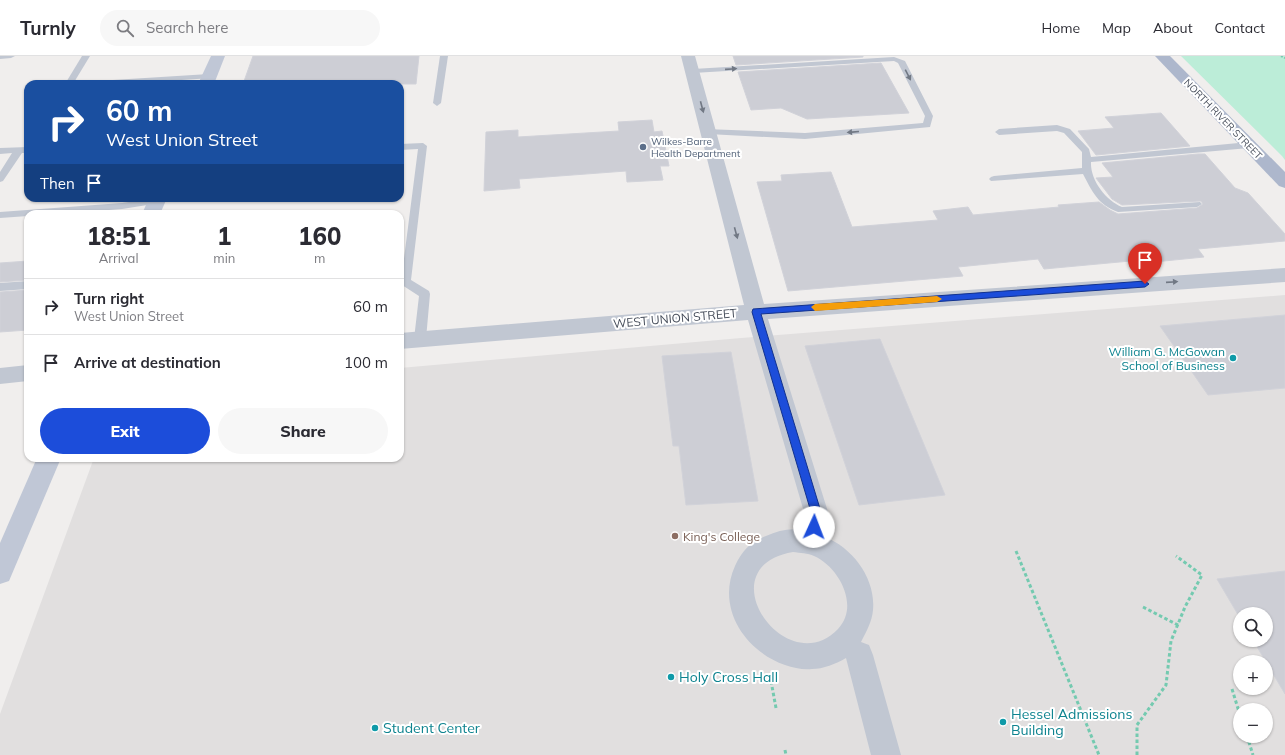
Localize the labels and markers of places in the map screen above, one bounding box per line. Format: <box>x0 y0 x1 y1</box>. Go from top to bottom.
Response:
place label: Wilkes-Barre Health Department <box>651 135 741 160</box>
marker: Wilkes-Barre Health Department <box>638 142 648 152</box>
pin <box>1128 243 1162 284</box>
place label: William G. McGowan School of Business <box>1108 344 1225 373</box>
marker: William G. McGowan School of Business <box>1228 353 1238 363</box>
place label: King's College <box>683 529 760 544</box>
marker: King's College <box>670 531 680 541</box>
place label: Holy Cross Hall <box>679 668 778 686</box>
marker: Holy Cross Hall <box>666 672 676 682</box>
place label: Hessel Admissions Building <box>1011 705 1132 739</box>
marker: Hessel Admissions Building <box>998 717 1008 727</box>
place label: Student Center <box>383 719 481 737</box>
marker: Student Center <box>370 723 380 733</box>

